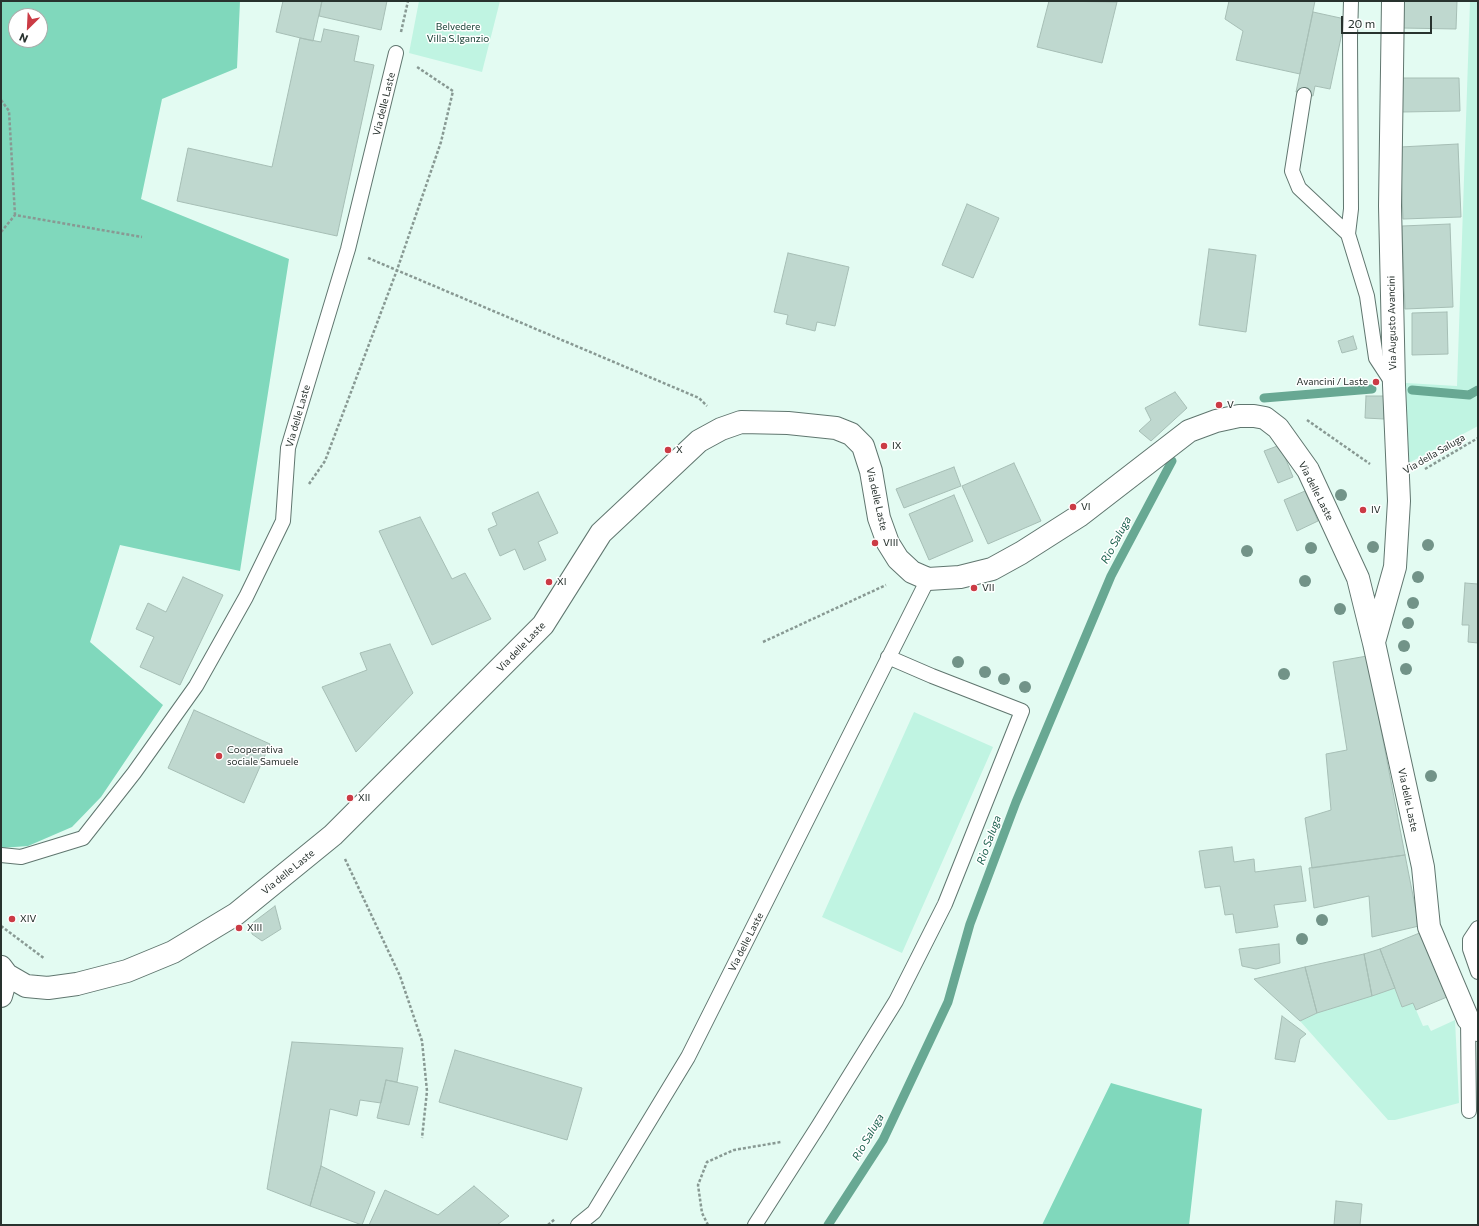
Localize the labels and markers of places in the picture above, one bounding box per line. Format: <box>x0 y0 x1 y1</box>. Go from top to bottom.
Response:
place label: Avancini / Laste <box>1297 376 1368 388</box>
marker: Avancini / Laste <box>1371 377 1381 387</box>
place label: V <box>1227 399 1234 411</box>
marker: V <box>1214 400 1224 410</box>
place label: IX <box>892 440 902 452</box>
marker: IX <box>879 441 889 451</box>
place label: X <box>676 444 683 456</box>
marker: X <box>663 445 673 455</box>
place label: VI <box>1081 501 1091 513</box>
marker: VI <box>1068 502 1078 512</box>
place label: IV <box>1371 504 1381 516</box>
marker: IV <box>1358 505 1368 515</box>
place label: VIII <box>883 537 898 549</box>
marker: VIII <box>870 538 880 548</box>
place label: XI <box>557 576 567 588</box>
marker: XI <box>544 577 554 587</box>
place label: VII <box>982 582 994 594</box>
marker: VII <box>969 583 979 593</box>
place label: Cooperativa sociale Samuele <box>227 744 298 768</box>
marker: Cooperativa sociale Samuele <box>214 751 224 761</box>
place label: XII <box>358 792 370 804</box>
marker: XII <box>345 793 355 803</box>
place label: XIV <box>20 913 36 925</box>
marker: XIV <box>7 914 17 924</box>
place label: XIII <box>247 922 262 934</box>
marker: XIII <box>234 923 244 933</box>

